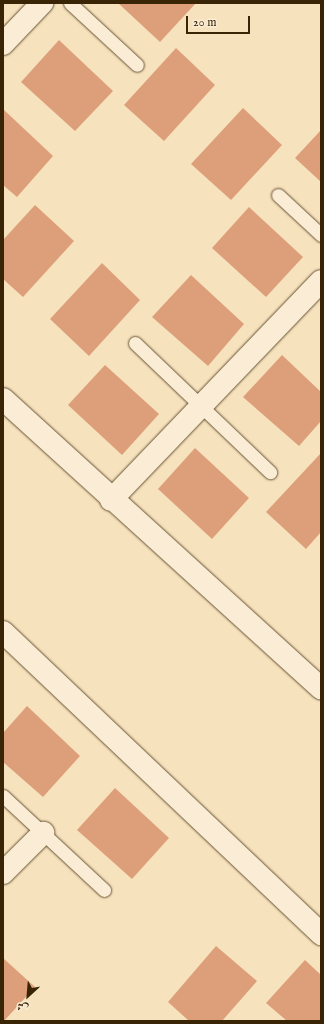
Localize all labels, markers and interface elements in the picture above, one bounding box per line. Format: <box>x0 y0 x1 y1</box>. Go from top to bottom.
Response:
scale bar <box>188 8 252 34</box>
text: 20 m <box>193 15 216 30</box>
north arrow <box>8 976 48 1016</box>
text: ش <box>15 998 31 1015</box>

